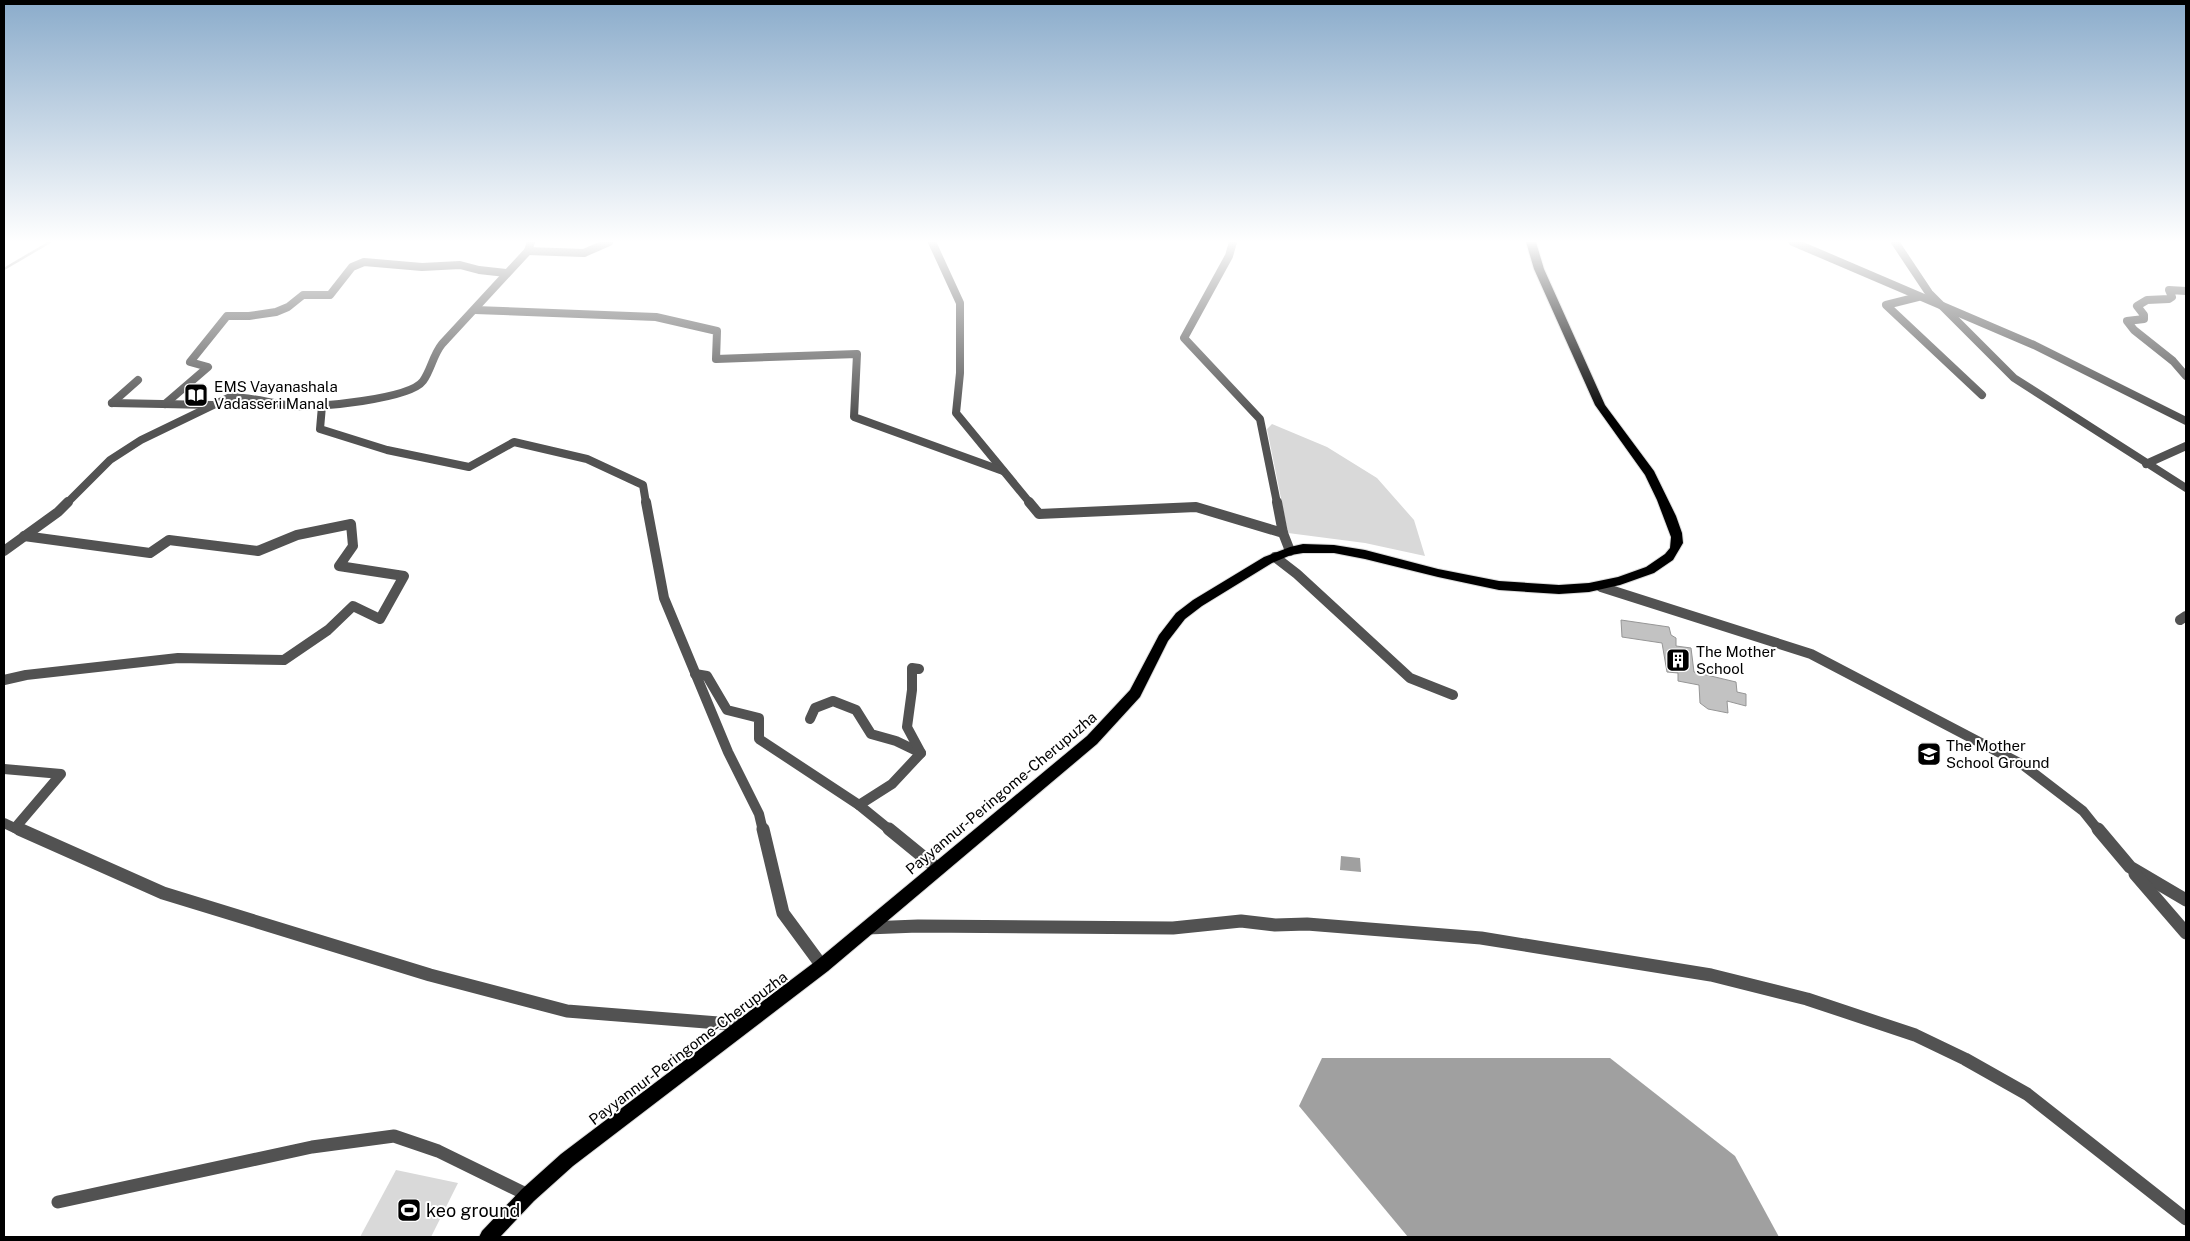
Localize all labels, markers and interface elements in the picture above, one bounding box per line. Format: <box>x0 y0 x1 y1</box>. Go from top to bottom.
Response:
place label: EMS Vayanashala Vadasseri Manal <box>214 378 338 412</box>
library icon: EMS Vayanashala Vadasseri Manal <box>183 382 209 408</box>
place label: The Mother School <box>1696 643 1776 677</box>
building icon: The Mother School <box>1665 647 1691 673</box>
street label: Payyannur-Peringome-Cherupuzha <box>902 708 1100 878</box>
place label: The Mother School Ground <box>1946 737 2050 771</box>
school or university icon: The Mother School Ground <box>1916 741 1942 767</box>
street label: Payyannur-Peringome-Cherupuzha <box>586 968 790 1128</box>
sports icon: keo ground <box>396 1197 422 1223</box>
place label: keo ground <box>426 1200 520 1221</box>

